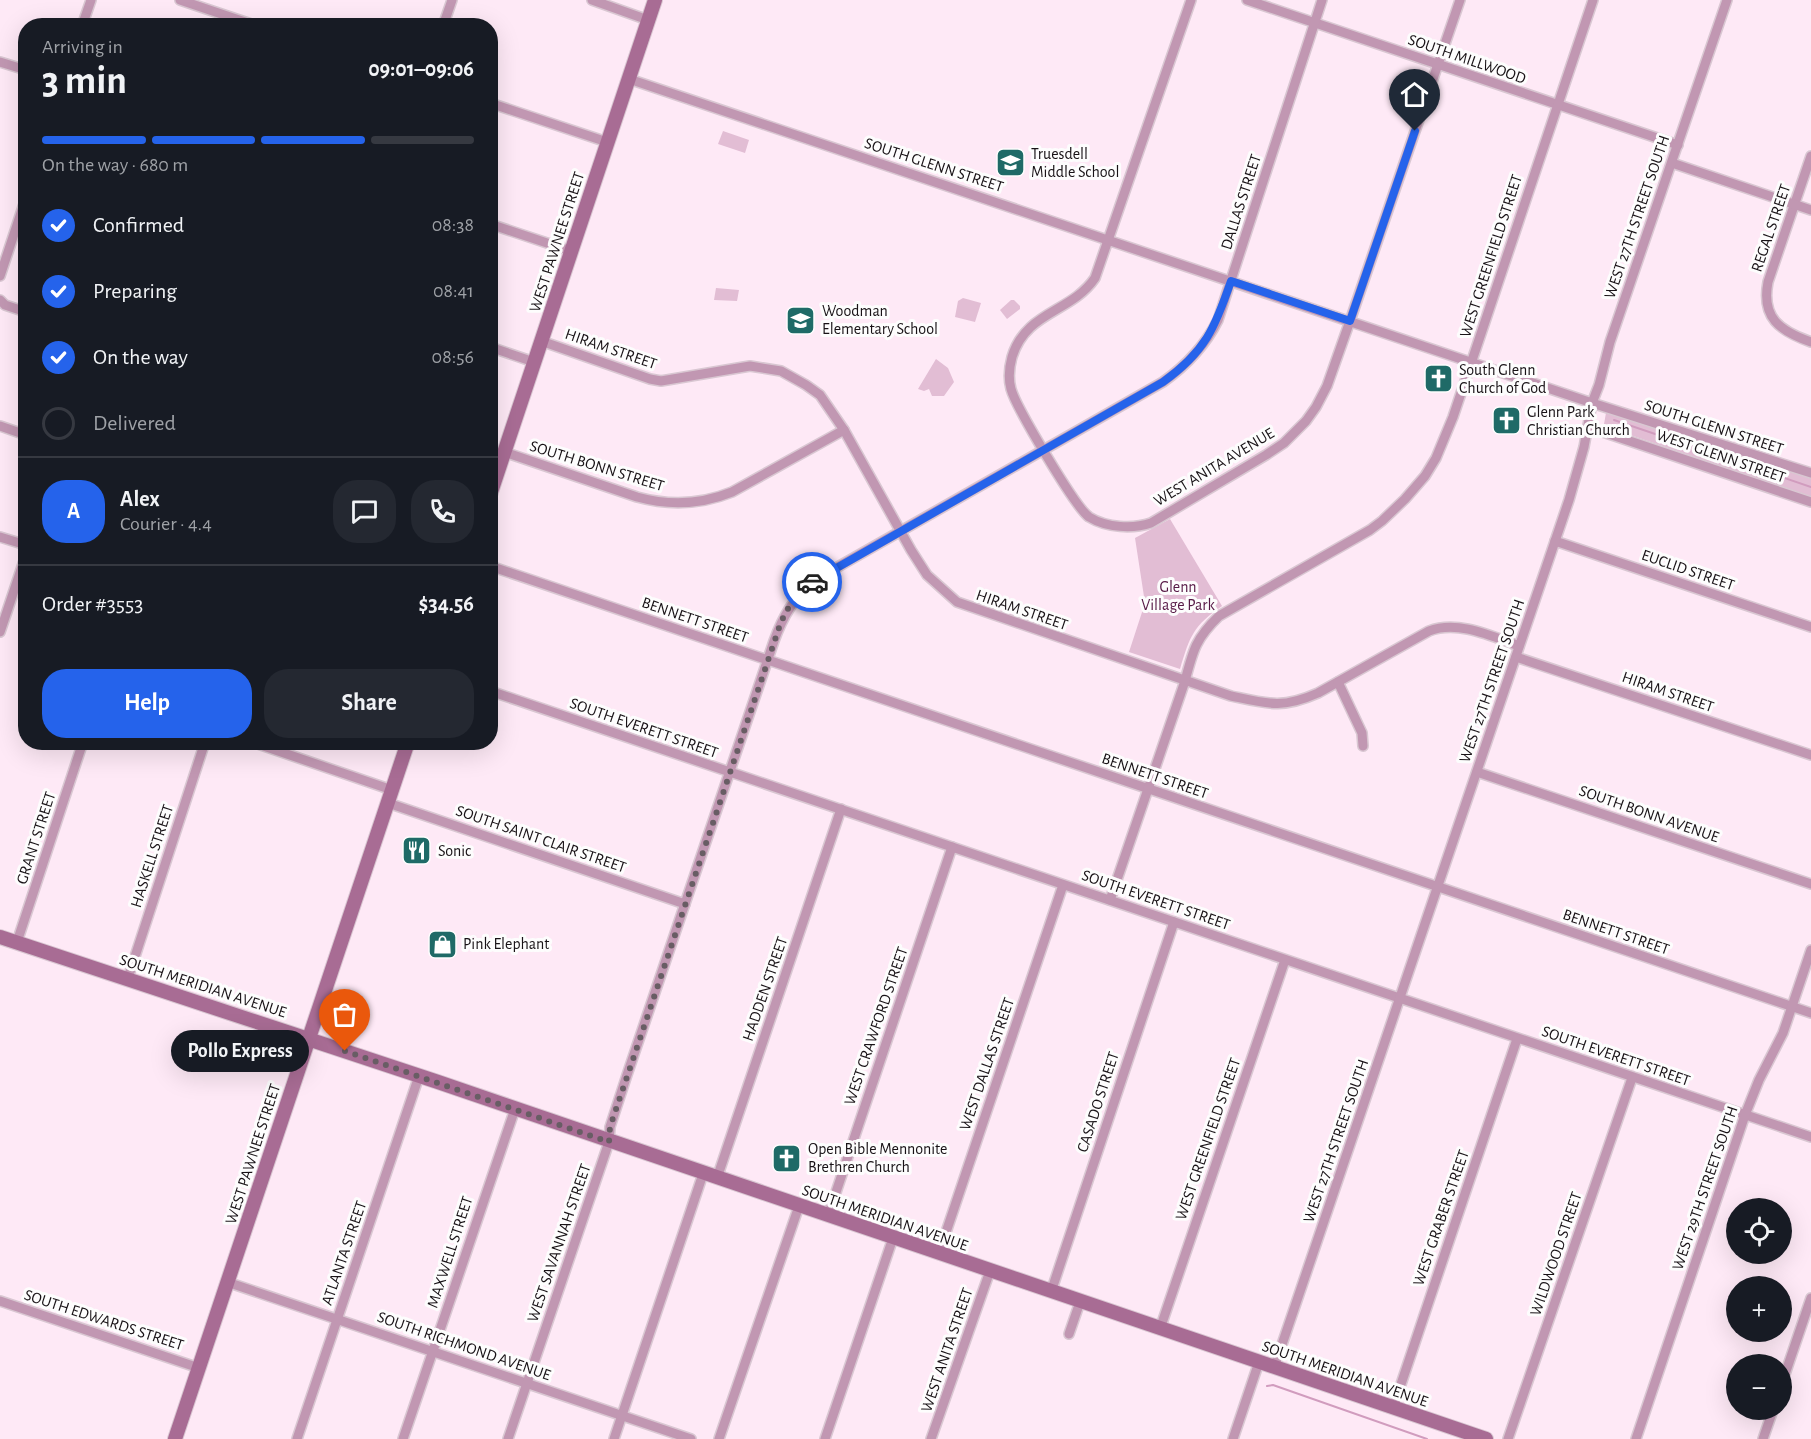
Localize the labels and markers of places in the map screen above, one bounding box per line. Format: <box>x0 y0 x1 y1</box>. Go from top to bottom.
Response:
pin <box>1389 69 1440 131</box>
place label: Truesdell Middle School <box>1031 146 1119 180</box>
school or university icon: Truesdell Middle School <box>994 147 1026 179</box>
place label: Woodman Elementary School <box>822 303 938 338</box>
school or university icon: Woodman Elementary School <box>785 304 817 336</box>
place label: South Glenn Church of God <box>1459 362 1546 396</box>
church icon: South Glenn Church of God <box>1422 363 1454 395</box>
place label: Glenn Park Christian Church <box>1527 404 1630 438</box>
church icon: Glenn Park Christian Church <box>1490 405 1522 437</box>
restaurant icon: Sonic <box>401 835 433 867</box>
place label: Sonic <box>438 843 471 859</box>
shop icon: Pink Elephant <box>426 928 458 960</box>
place label: Pink Elephant <box>463 936 549 952</box>
pin <box>319 989 370 1051</box>
callout: Pollo Express <box>171 1030 309 1072</box>
place label: Open Bible Mennonite Brethren Church <box>808 1141 947 1175</box>
church icon: Open Bible Mennonite Brethren Church <box>771 1142 803 1174</box>

